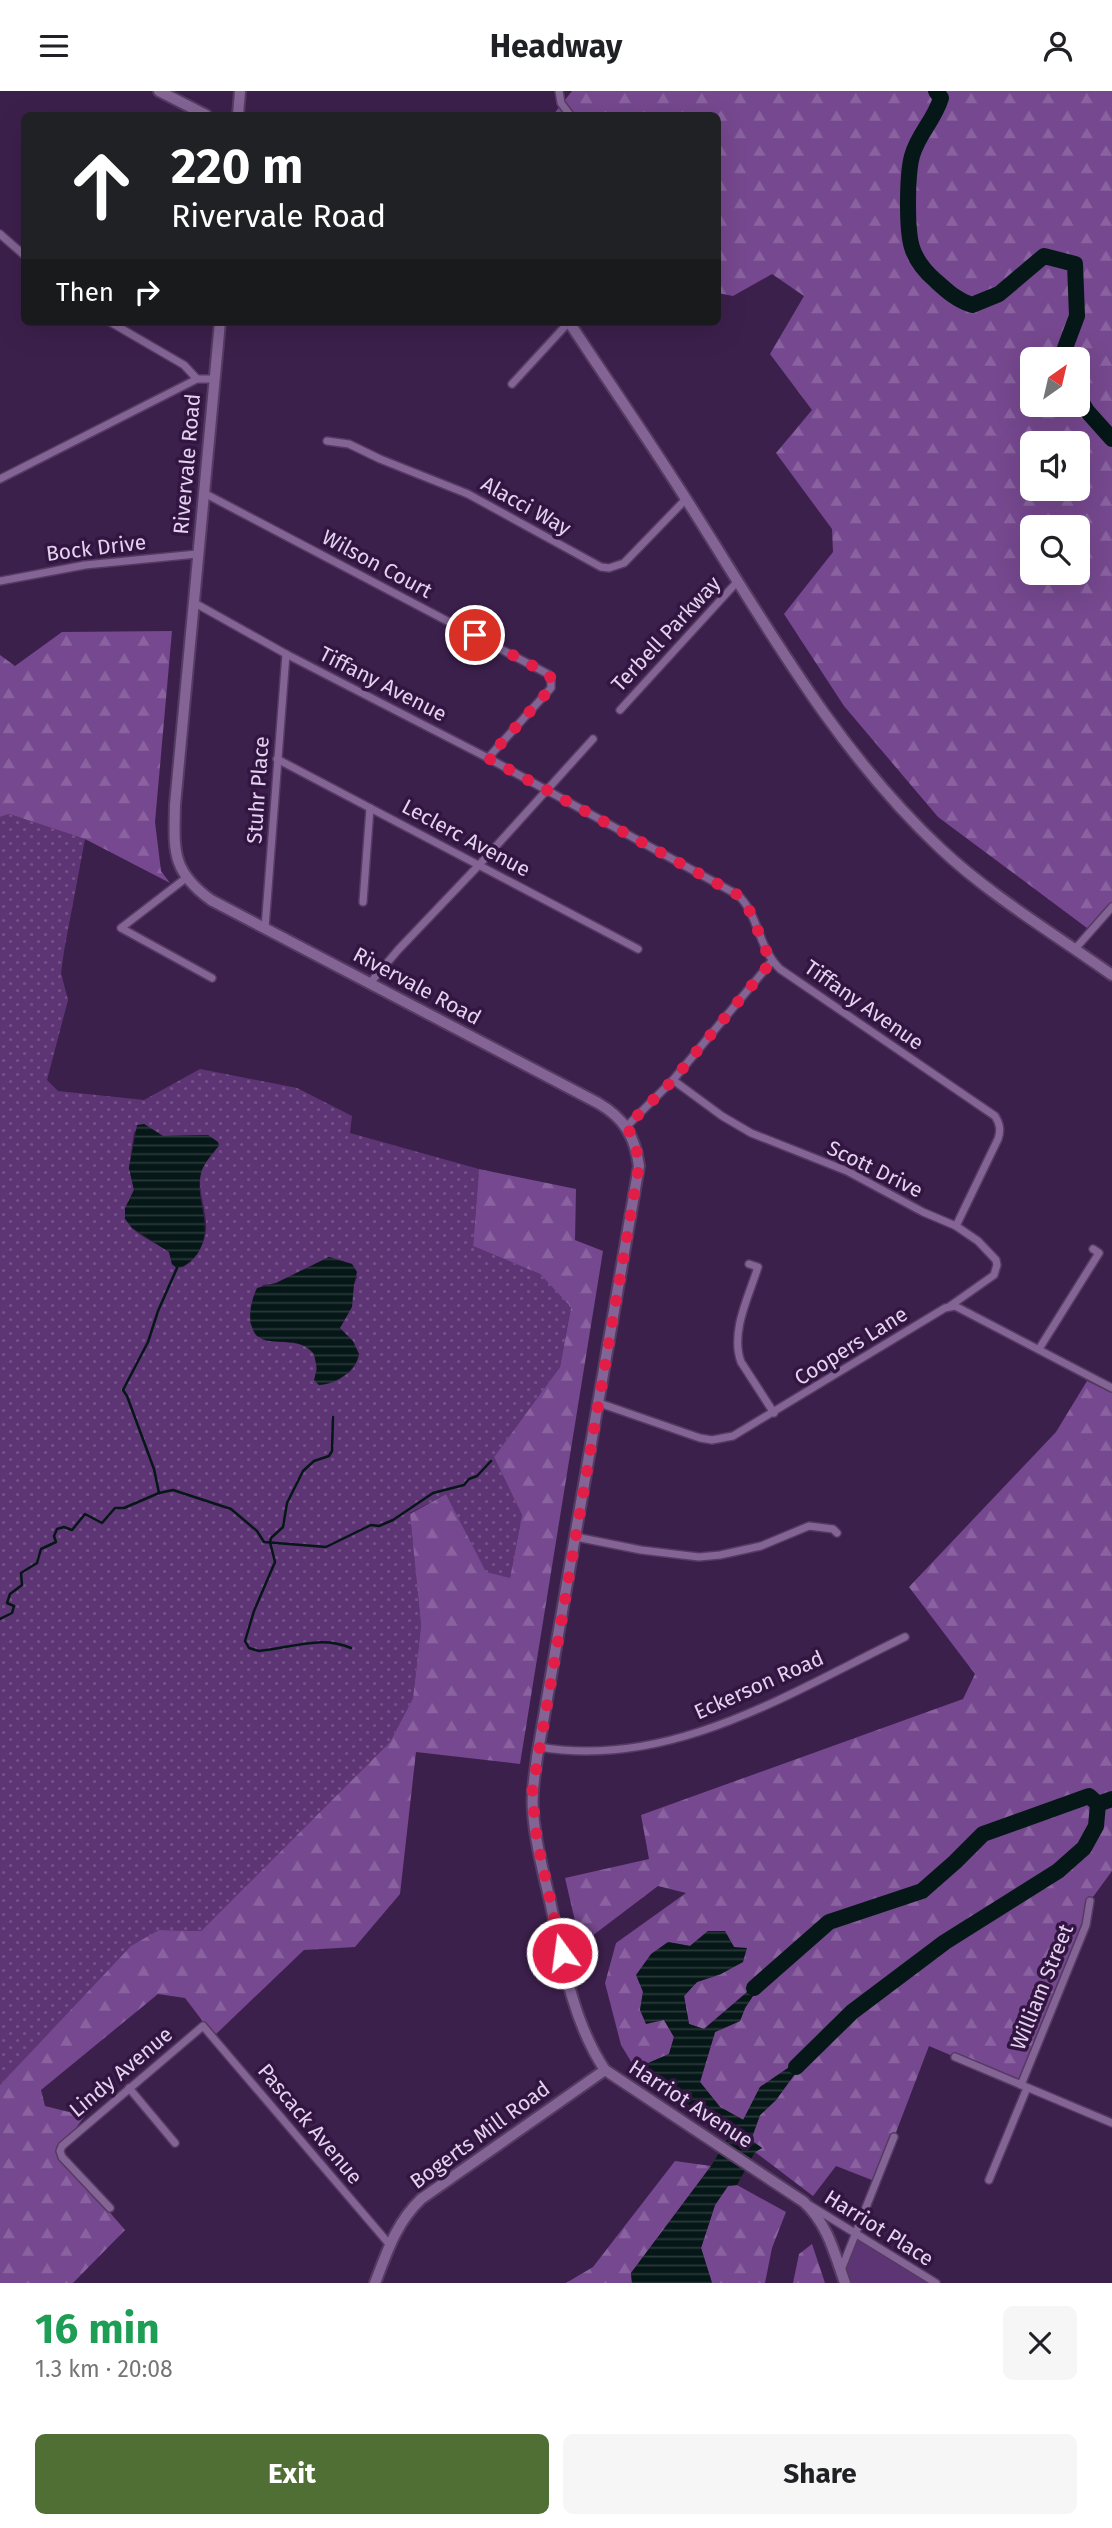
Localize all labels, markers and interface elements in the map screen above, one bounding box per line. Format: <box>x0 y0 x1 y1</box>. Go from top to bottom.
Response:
icon: menu <box>35 27 73 65</box>
text: Headway <box>490 27 622 65</box>
icon: person <box>1039 27 1077 65</box>
text: 220 m <box>171 137 303 196</box>
icon: ahead <box>56 140 147 231</box>
text: Rivervale Road <box>171 197 386 235</box>
icon: right <box>128 273 166 311</box>
text: Then <box>56 277 114 308</box>
north arrow <box>1020 347 1090 417</box>
map controls <box>1020 347 1090 585</box>
street label: Rivervale Road <box>168 393 206 535</box>
button: sound <box>1020 431 1090 501</box>
street label: Alacci Way <box>476 471 576 542</box>
button: search <box>1020 515 1090 585</box>
street label: Wilson Court <box>318 524 437 604</box>
street label: Bock Drive <box>44 529 148 567</box>
street label: Terbell Parkway <box>606 570 727 697</box>
pin <box>445 605 505 665</box>
icon: arrive <box>456 616 494 654</box>
street label: Tiffany Avenue <box>315 641 451 727</box>
street label: Stuhr Place <box>241 735 275 845</box>
street label: Leclerc Avenue <box>397 793 535 883</box>
street label: Rivervale Road <box>349 941 485 1031</box>
street label: Tiffany Avenue <box>799 954 929 1056</box>
street label: Scott Drive <box>823 1135 927 1203</box>
street label: Coopers Lane <box>790 1301 912 1391</box>
street label: Eckerson Road <box>690 1645 828 1725</box>
position arrow <box>525 1916 599 1990</box>
street label: William Street <box>1005 1920 1079 2054</box>
street label: Lindy Avenue <box>64 2021 178 2123</box>
street label: Harriot Avenue <box>624 2054 758 2154</box>
street label: Pascack Avenue <box>252 2058 368 2190</box>
street label: Bogerts Mill Road <box>405 2075 555 2195</box>
street label: Harriot Place <box>820 2184 938 2272</box>
text: 16 min <box>35 2304 160 2354</box>
button: close <box>1003 2306 1077 2380</box>
text: 1.3 km · 20:08 <box>35 2355 173 2383</box>
button: Exit <box>35 2434 549 2514</box>
button: Share <box>563 2434 1077 2514</box>

